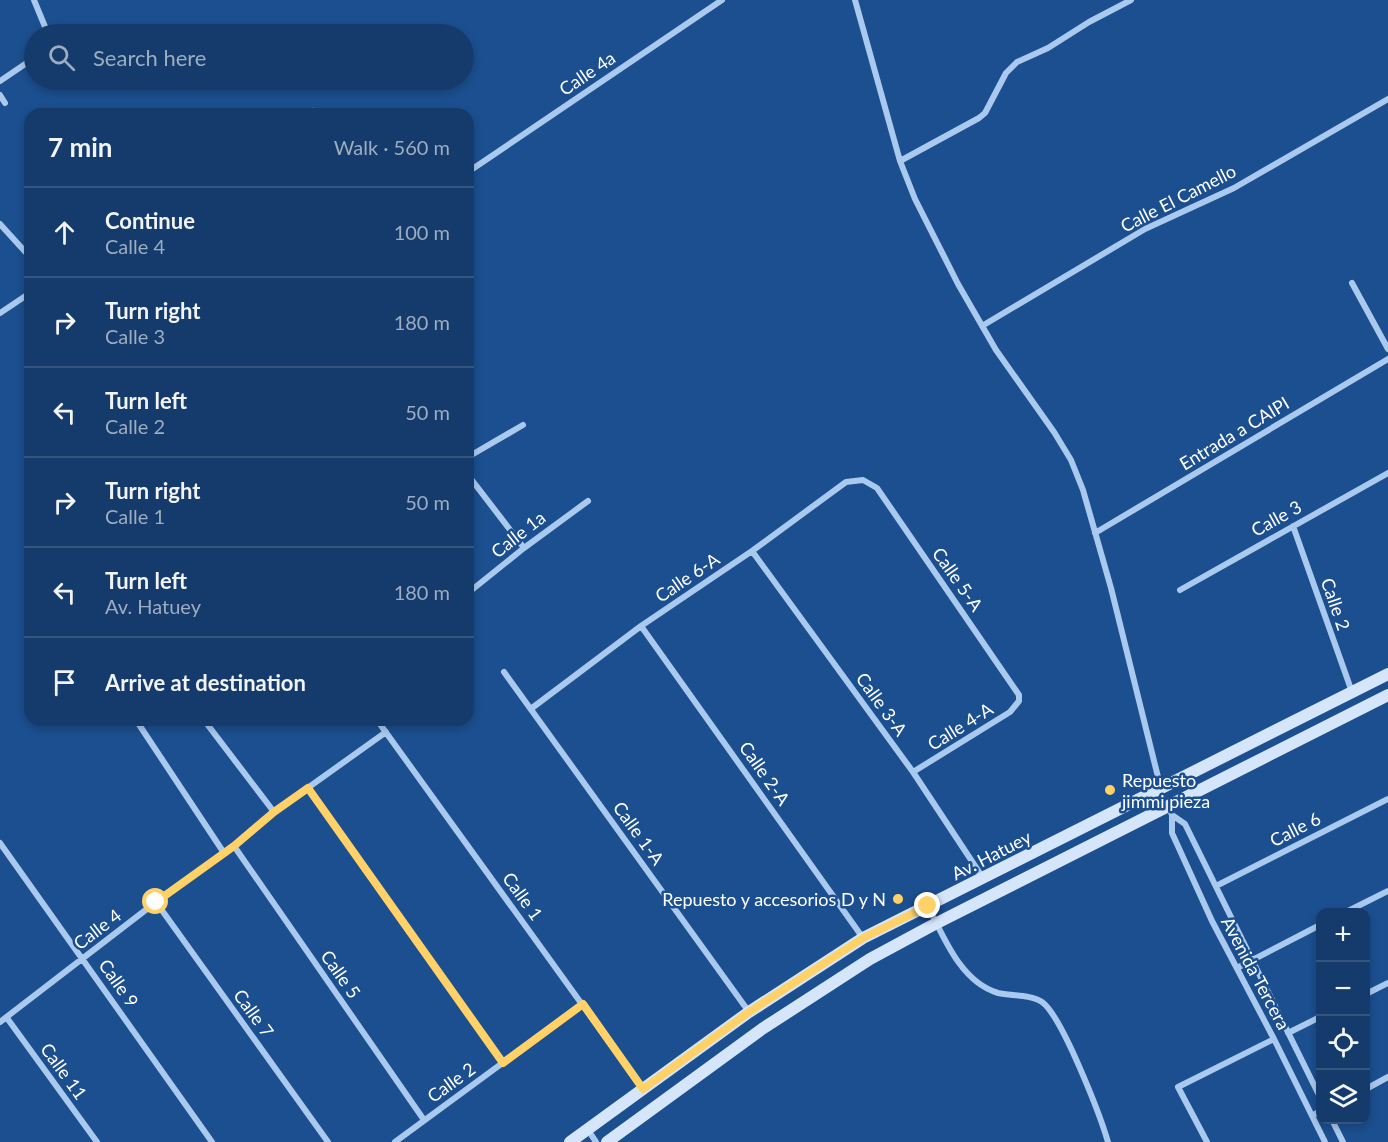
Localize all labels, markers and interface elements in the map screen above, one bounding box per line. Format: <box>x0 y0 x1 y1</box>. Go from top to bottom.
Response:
search box <box>24 24 474 90</box>
icon: search <box>45 41 78 74</box>
text: Search here <box>93 44 206 71</box>
street label: Calle 4a <box>555 46 619 100</box>
text: 7 min <box>48 131 112 163</box>
text: Walk · 560 m <box>334 135 450 159</box>
street label: Calle El Camello <box>1117 159 1239 237</box>
text: Continue <box>105 207 195 234</box>
icon: ahead <box>48 216 81 249</box>
text: 100 m <box>394 220 450 244</box>
text: Calle 4 <box>105 234 165 258</box>
text: Turn right <box>105 297 200 324</box>
icon: right <box>48 306 81 339</box>
text: 180 m <box>394 310 450 334</box>
text: Calle 3 <box>105 324 165 348</box>
text: Turn left <box>105 387 187 414</box>
street label: Entrada a CAIPI <box>1175 392 1293 474</box>
icon: left <box>48 396 81 429</box>
text: 50 m <box>405 400 450 424</box>
text: Calle 2 <box>105 414 165 438</box>
text: Turn right <box>105 477 200 504</box>
icon: right <box>48 486 81 519</box>
text: 50 m <box>405 490 450 514</box>
street label: Calle 3 <box>1247 495 1305 541</box>
text: Calle 1 <box>105 504 165 528</box>
street label: Calle 1a <box>486 506 550 562</box>
street label: Calle 5-A <box>928 543 988 616</box>
street label: Calle 6-A <box>651 547 724 607</box>
text: Turn left <box>105 567 187 594</box>
street label: Calle 2 <box>1317 575 1355 633</box>
icon: left <box>48 576 81 609</box>
text: 180 m <box>394 580 450 604</box>
text: Av. Hatuey <box>105 594 201 618</box>
icon: arrive <box>48 666 81 699</box>
street label: Calle 3-A <box>852 668 913 741</box>
text: Arrive at destination <box>105 669 306 696</box>
street label: Calle 4-A <box>923 697 997 755</box>
street label: Calle 2-A <box>735 737 795 810</box>
place label: Repuesto jimmi pieza <box>1121 769 1210 812</box>
marker: Repuesto jimmi pieza <box>1103 783 1117 797</box>
street label: Calle 1-A <box>609 797 670 870</box>
street label: Calle 6 <box>1266 807 1324 851</box>
street label: Av. Hatuey <box>948 825 1035 884</box>
street label: Calle 1 <box>498 868 548 924</box>
route start <box>142 888 168 914</box>
place label: Repuesto y accesorios D y N <box>662 888 886 910</box>
marker: Repuesto y accesorios D y N <box>891 892 905 906</box>
route end <box>914 892 940 918</box>
street label: Calle 4 <box>69 904 125 954</box>
map controls <box>1316 908 1370 1124</box>
button: + <box>1316 908 1370 962</box>
street label: Avenida Tercera <box>1217 913 1295 1033</box>
street label: Calle 5 <box>316 946 366 1002</box>
street label: Calle 9 <box>94 955 144 1011</box>
button: − <box>1316 962 1370 1016</box>
street label: Calle 7 <box>229 985 279 1041</box>
button: locate <box>1316 1016 1370 1070</box>
street label: Calle 11 <box>36 1038 92 1104</box>
street label: Calle 2 <box>423 1057 479 1107</box>
button: layers <box>1316 1070 1370 1124</box>

